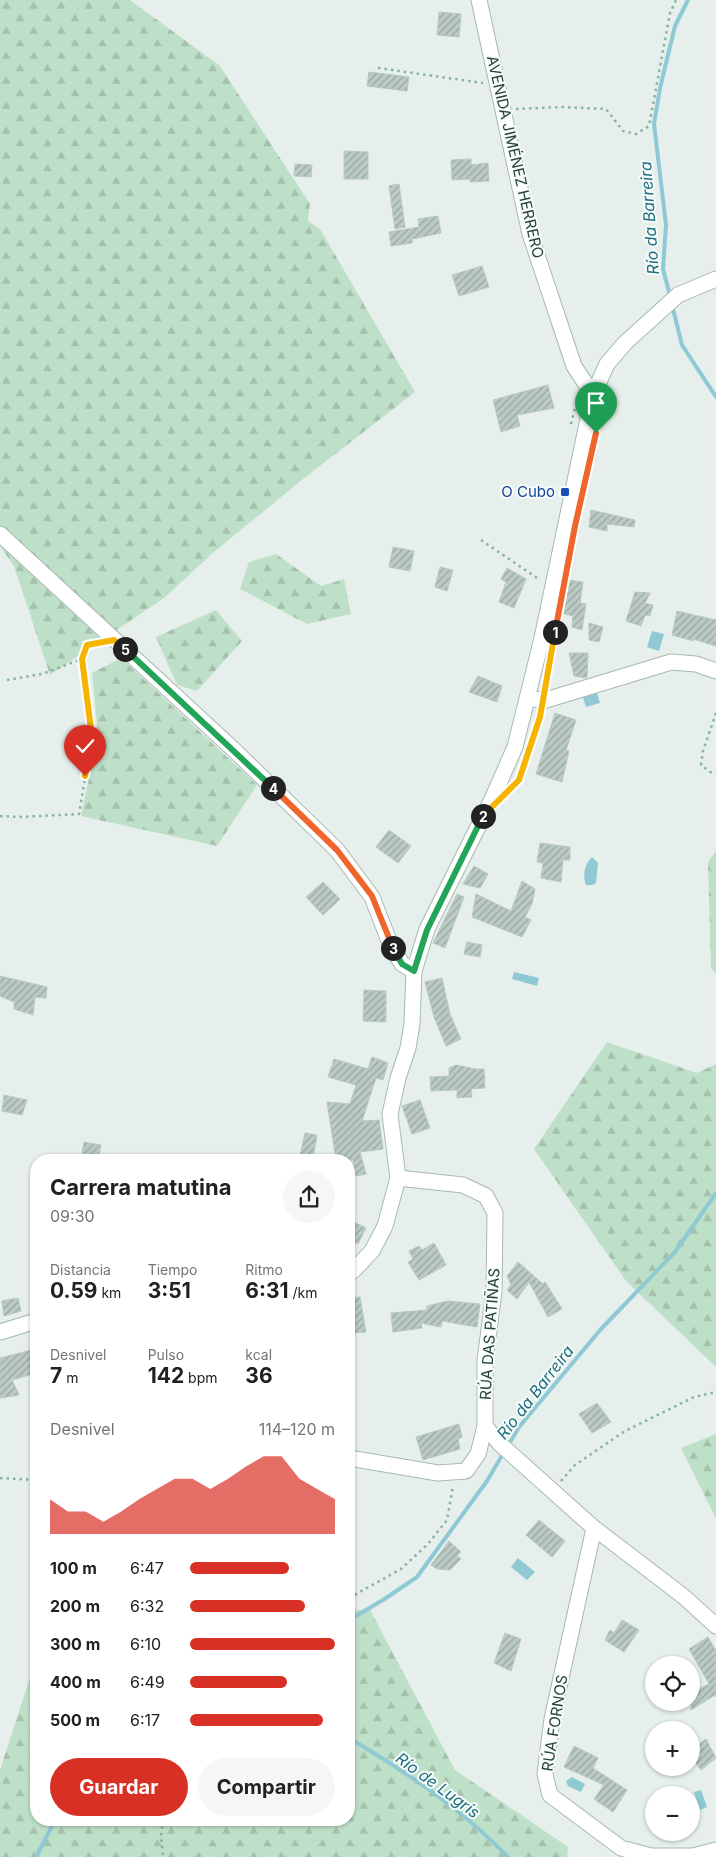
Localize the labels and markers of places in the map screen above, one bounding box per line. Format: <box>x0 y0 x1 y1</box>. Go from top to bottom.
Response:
pin <box>575 382 617 433</box>
place label: O Cubo <box>501 482 555 501</box>
marker: O Cubo <box>559 486 571 498</box>
pin: 1 <box>542 620 568 644</box>
pin: 5 <box>112 636 138 662</box>
pin <box>64 725 106 776</box>
pin: 4 <box>260 776 286 800</box>
pin: 2 <box>470 804 496 828</box>
pin: 3 <box>380 936 406 960</box>

